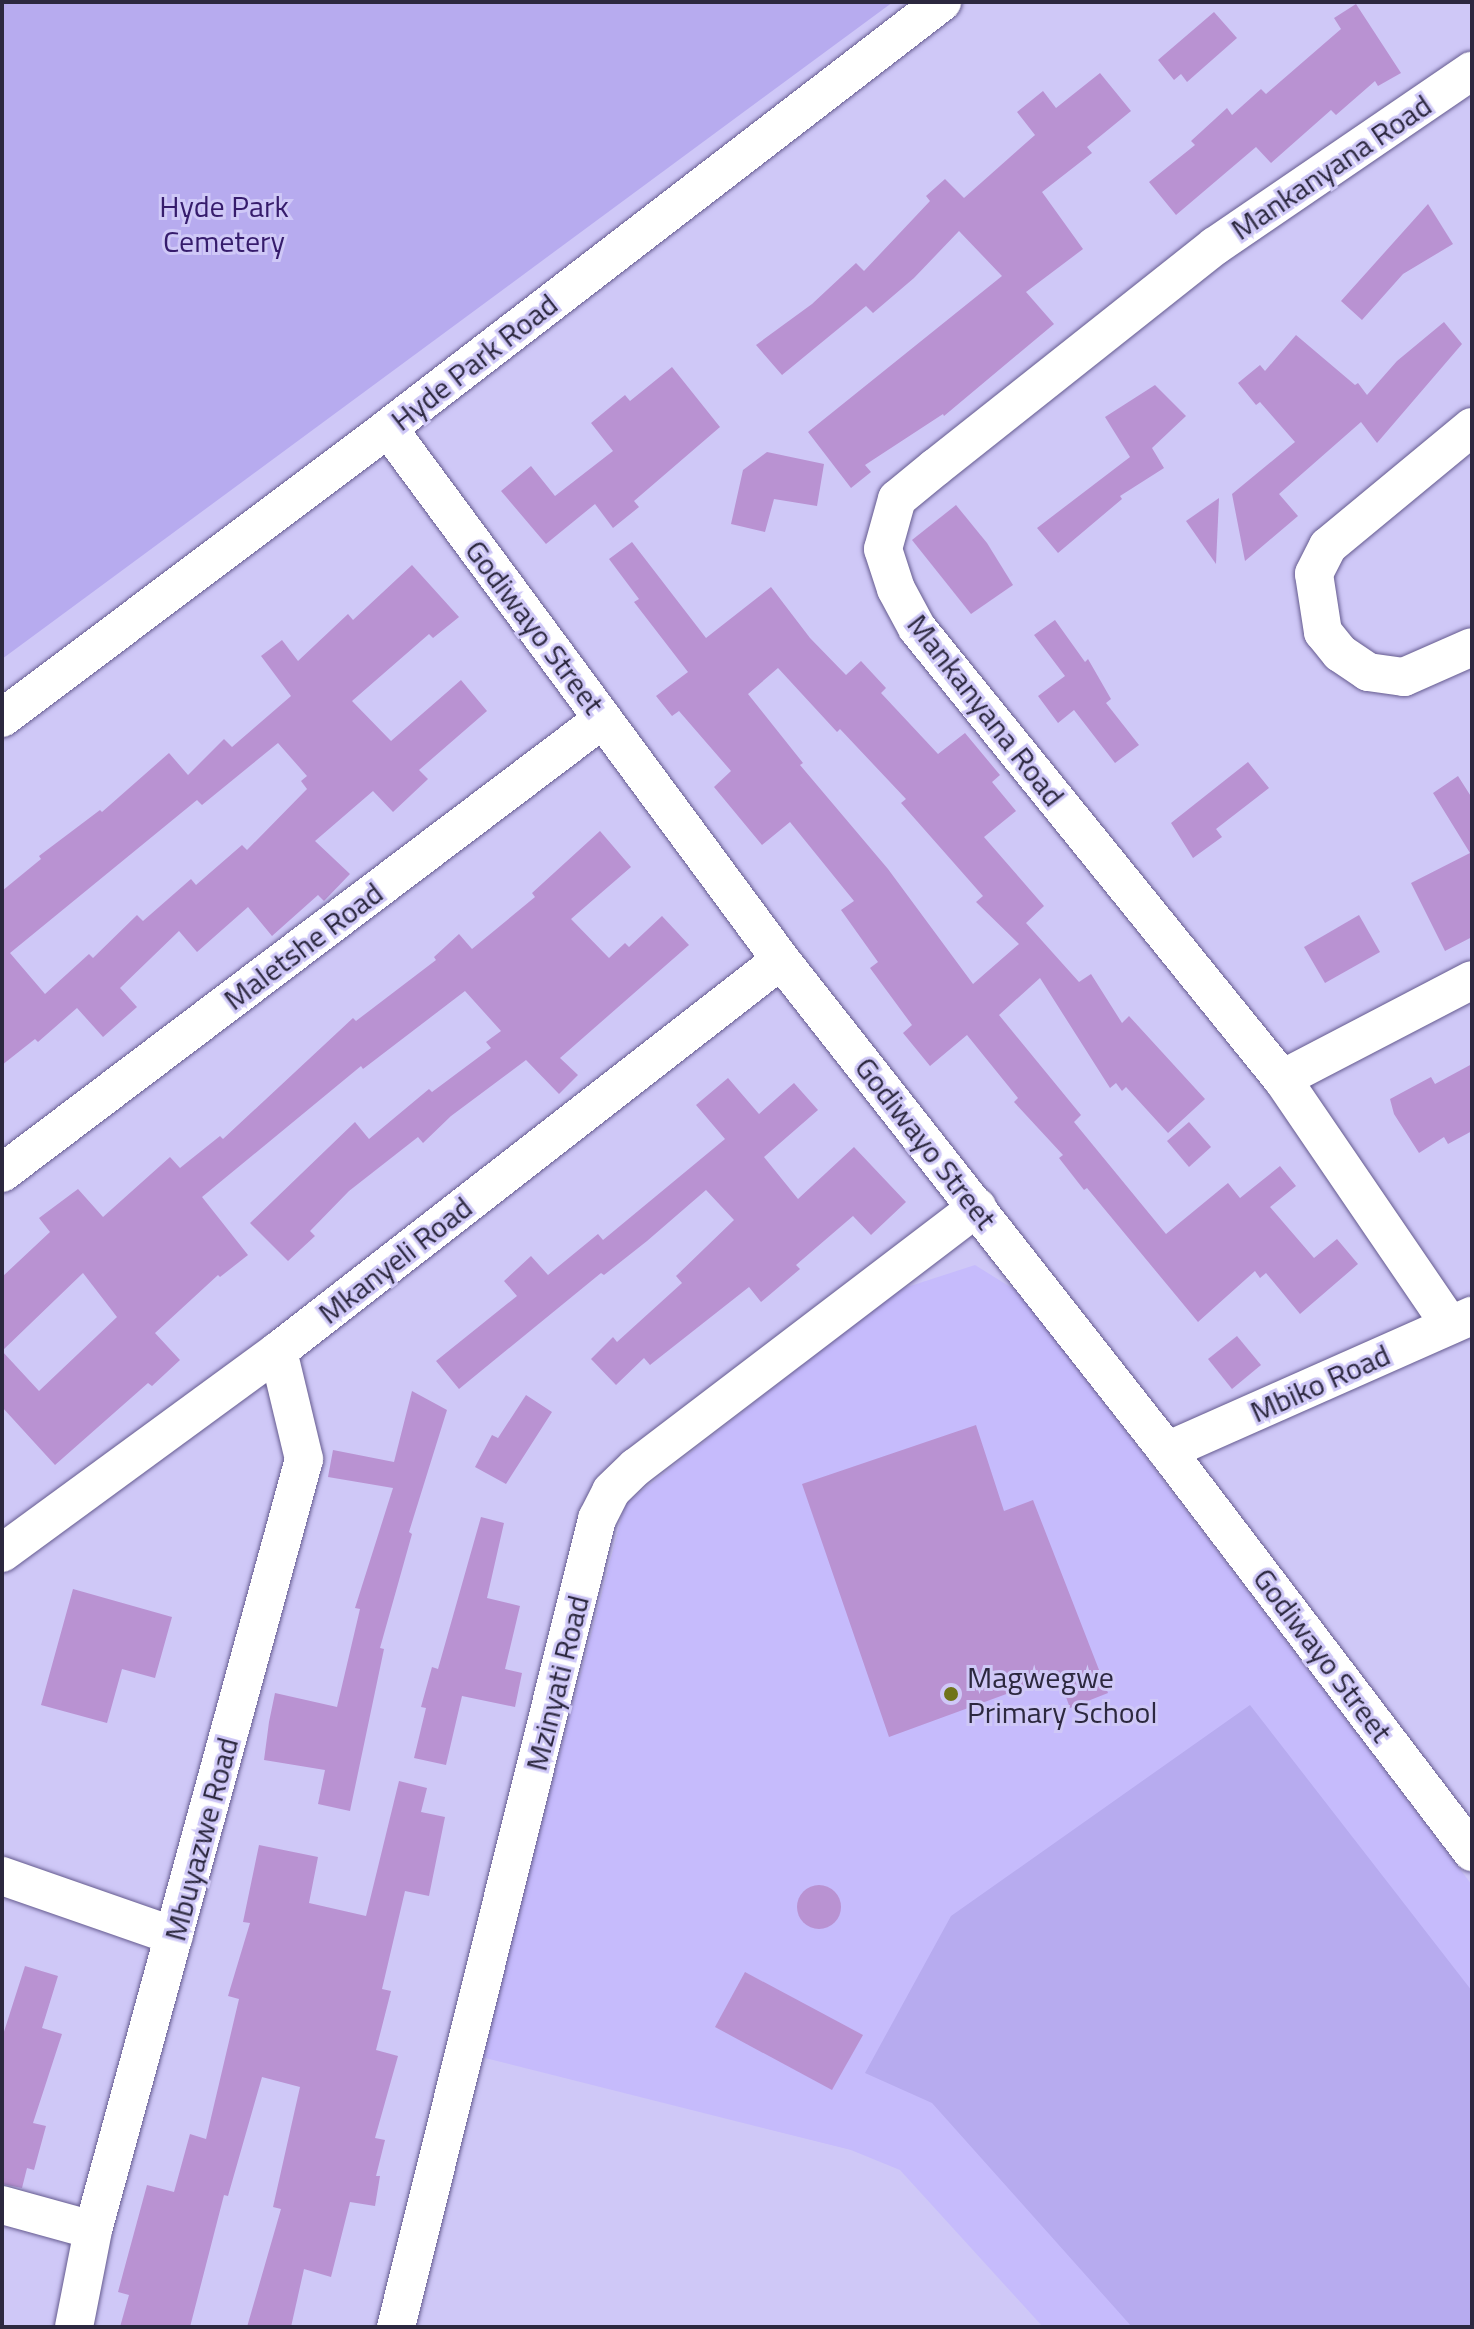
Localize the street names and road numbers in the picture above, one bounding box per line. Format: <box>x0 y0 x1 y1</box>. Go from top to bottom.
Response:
street label: Mankanyana Road <box>1224 87 1438 247</box>
street label: Hyde Park Road <box>384 286 564 438</box>
street label: Godiwayo Street <box>458 533 612 721</box>
street label: Mankanyana Road <box>900 607 1072 813</box>
street label: Maletshe Road <box>216 875 390 1017</box>
street label: Godiwayo Street <box>848 1050 1004 1236</box>
street label: Mkanyeli Road <box>311 1189 479 1331</box>
street label: Mbiko Road <box>1245 1336 1395 1430</box>
street label: Godiwayo Street <box>1246 1561 1400 1749</box>
street label: Mzinyati Road <box>518 1592 596 1774</box>
street label: Mbuyazwe Road <box>157 1733 245 1945</box>

